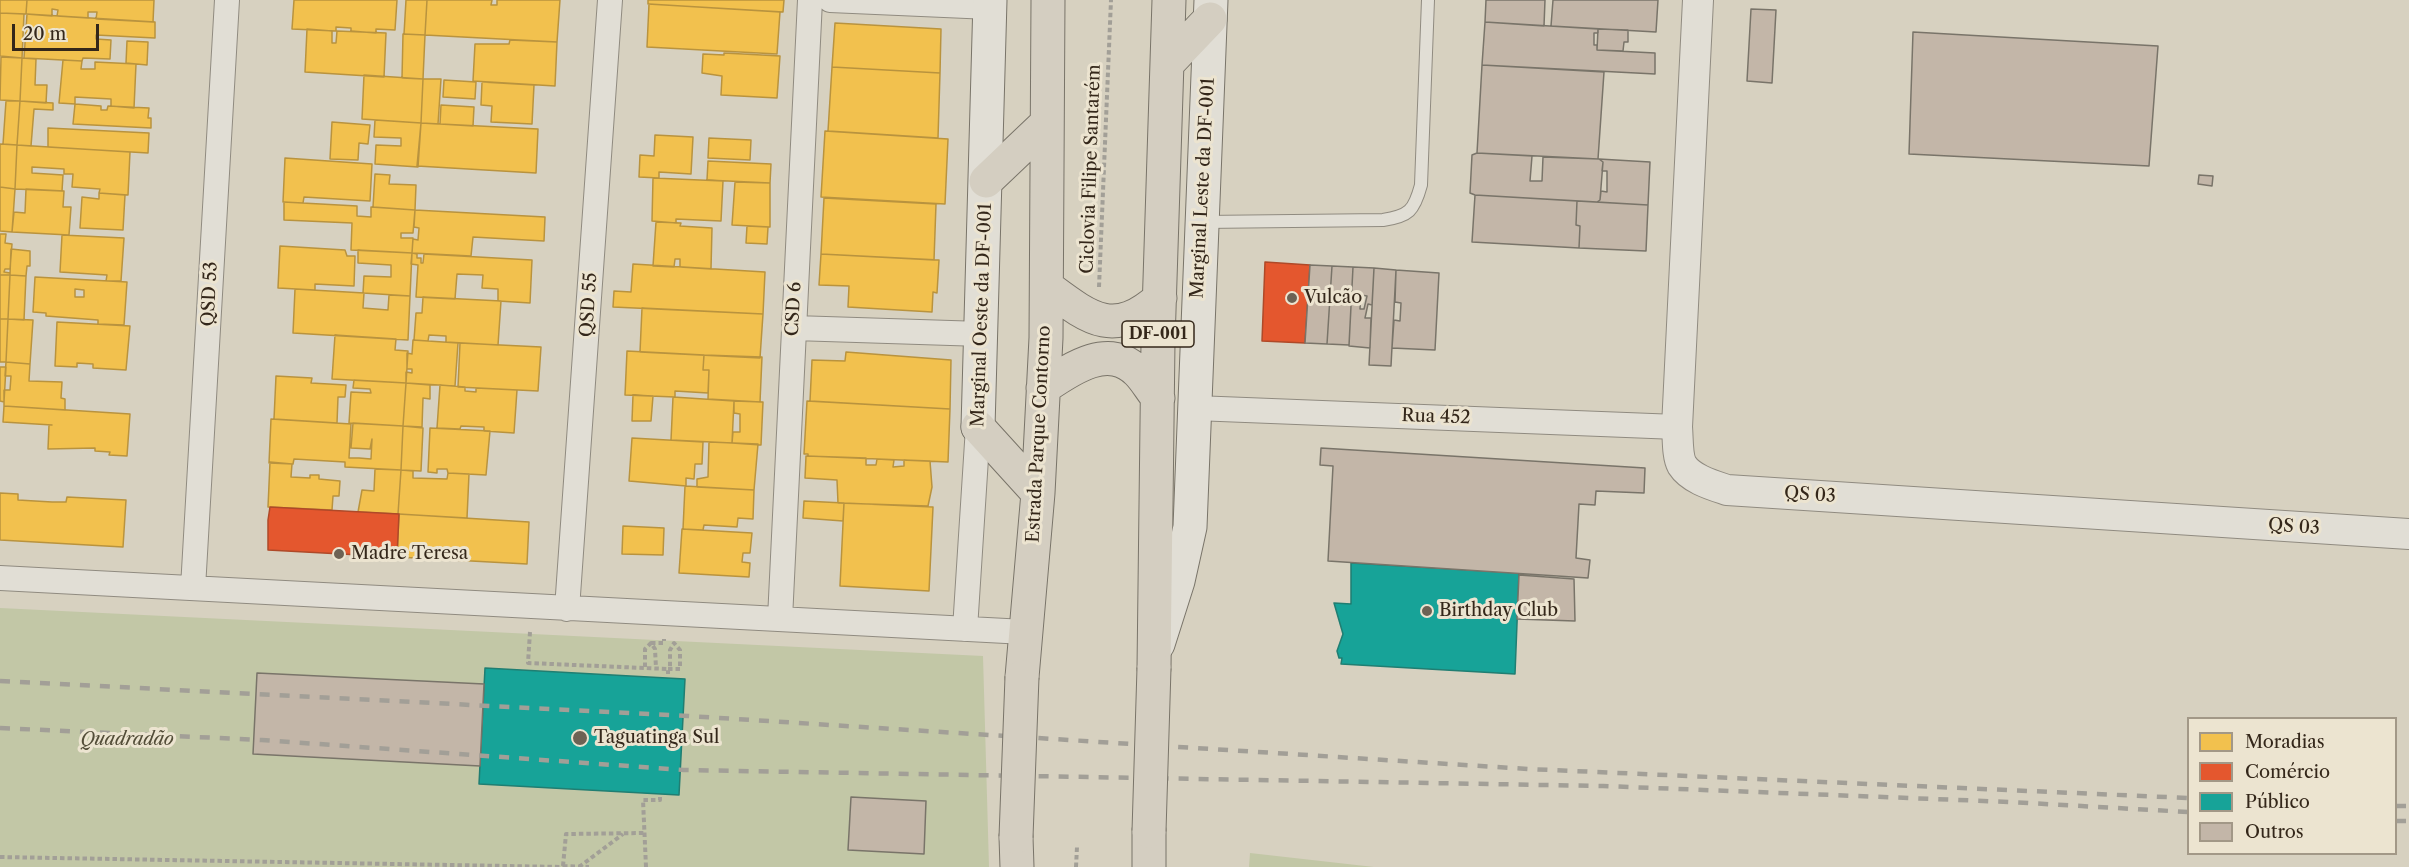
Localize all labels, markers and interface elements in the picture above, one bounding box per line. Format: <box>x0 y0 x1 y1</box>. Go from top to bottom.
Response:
scale bar <box>15 12 102 50</box>
text: 20 m <box>23 23 66 45</box>
street label: Ciclovia Filipe Santarém <box>1077 64 1105 274</box>
street label: Marginal Leste da DF-001 <box>1186 77 1220 299</box>
street label: Marginal Oeste da DF-001 <box>967 203 997 427</box>
street label: QSD 53 <box>198 261 222 327</box>
street label: QSD 55 <box>576 272 602 338</box>
street label: CSD 6 <box>782 281 806 337</box>
place label: Vulcão <box>1304 287 1362 309</box>
marker: Vulcão <box>1285 291 1299 305</box>
road number: DF-001 <box>1122 321 1194 347</box>
street label: Estrada Parque Contorno <box>1023 325 1055 543</box>
street label: Rua 452 <box>1401 405 1471 429</box>
street label: QS 03 <box>1783 482 1837 508</box>
street label: QS 03 <box>2267 514 2321 540</box>
place label: Madre Teresa <box>351 543 468 565</box>
marker: Madre Teresa <box>332 547 346 561</box>
place label: Birthday Club <box>1439 600 1558 622</box>
marker: Birthday Club <box>1420 604 1434 618</box>
legend <box>2187 717 2397 855</box>
place label: Taguatinga Sul <box>594 727 719 749</box>
park label: Quadradão <box>80 729 174 751</box>
marker: Taguatinga Sul <box>571 729 589 747</box>
text: Moradias <box>2245 731 2325 753</box>
text: Comércio <box>2245 761 2330 783</box>
text: Público <box>2245 791 2310 813</box>
text: Outros <box>2245 821 2304 843</box>

